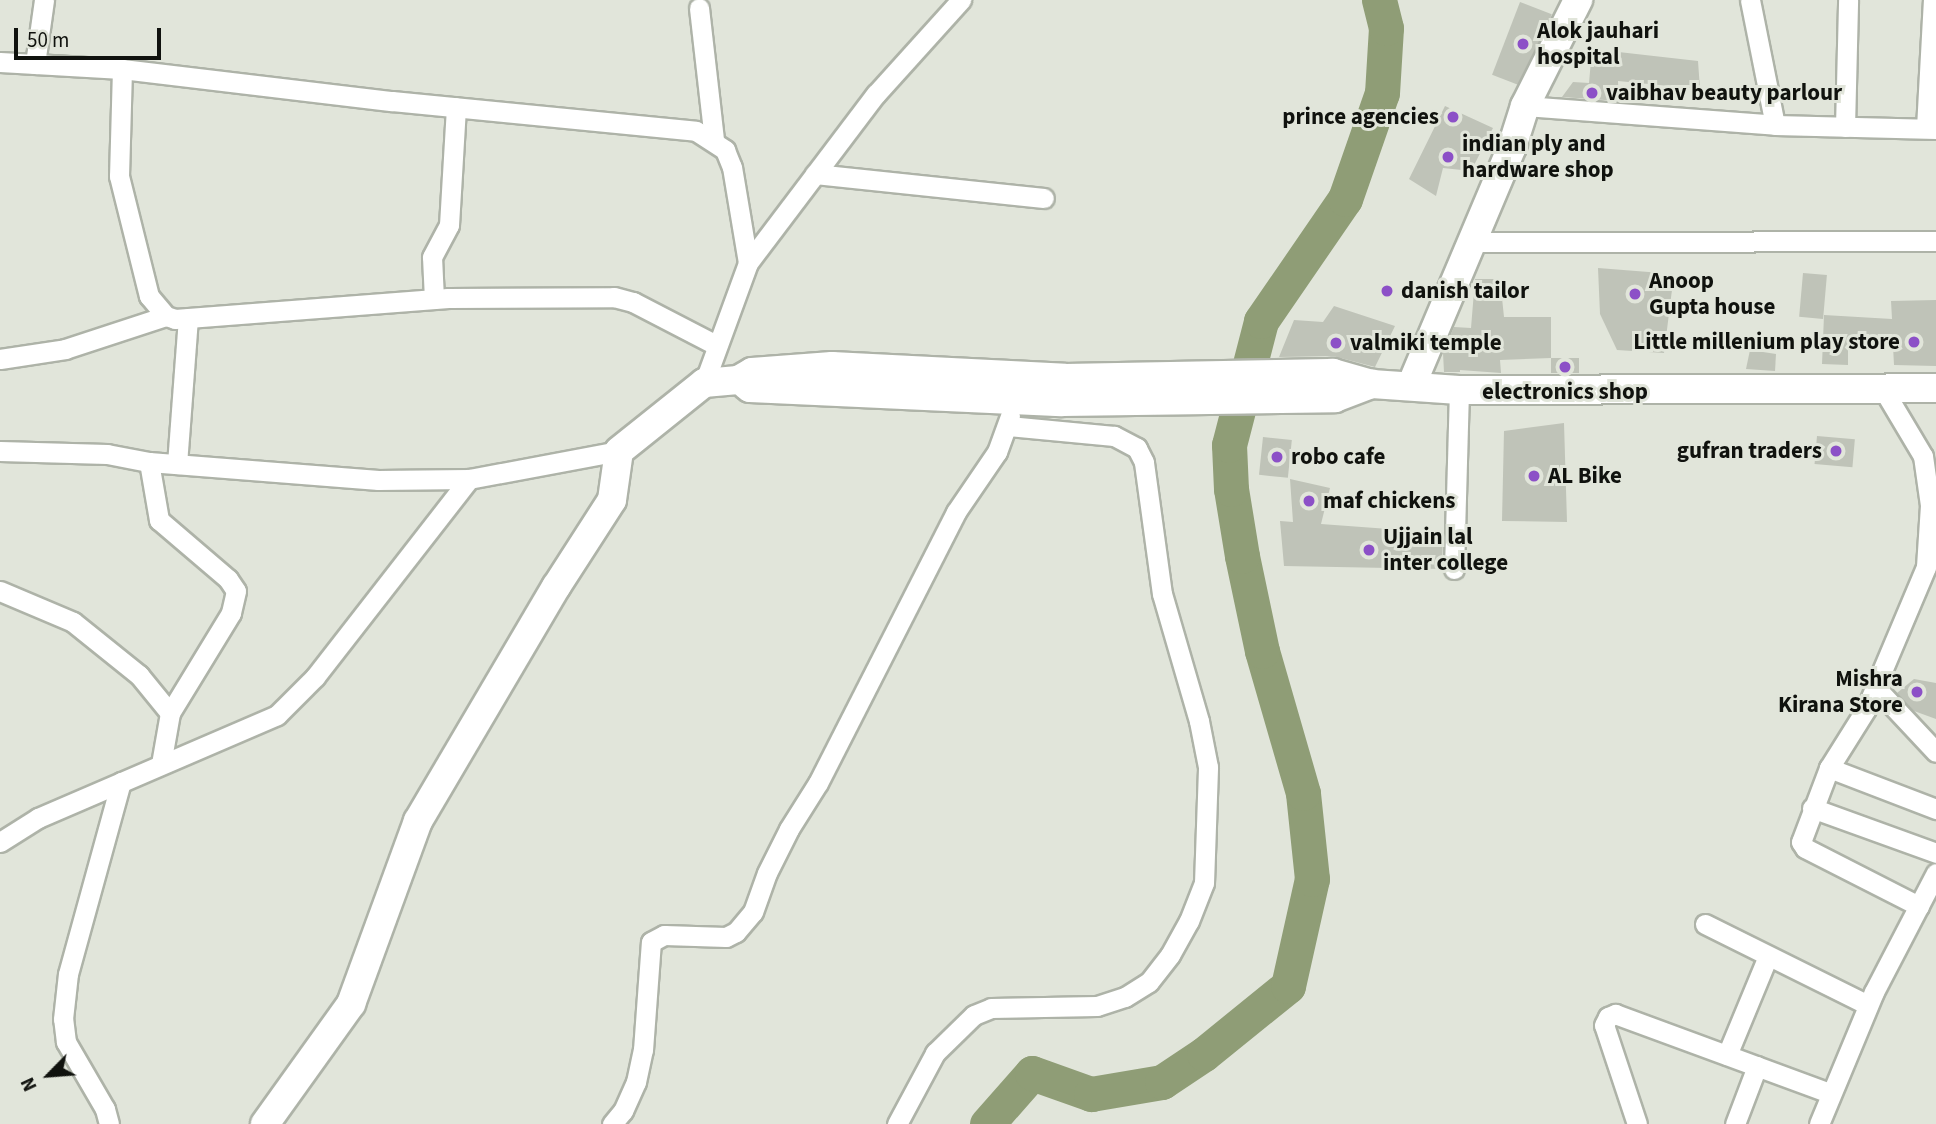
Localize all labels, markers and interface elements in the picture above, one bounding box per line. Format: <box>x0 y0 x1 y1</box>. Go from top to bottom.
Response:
scale bar <box>18 14 164 58</box>
place label: Alok jauhari hospital <box>1537 17 1659 71</box>
text: 50 m <box>27 25 69 55</box>
marker: Alok jauhari hospital <box>1515 36 1531 52</box>
place label: vaibhav beauty parlour <box>1606 79 1842 107</box>
marker: vaibhav beauty parlour <box>1584 85 1600 101</box>
place label: prince agencies <box>1282 103 1439 131</box>
marker: prince agencies <box>1445 109 1461 125</box>
place label: indian ply and hardware shop <box>1462 130 1614 184</box>
marker: indian ply and hardware shop <box>1440 149 1456 165</box>
place label: Anoop Gupta house <box>1649 267 1775 321</box>
place label: danish tailor <box>1401 277 1529 305</box>
marker: danish tailor <box>1379 283 1395 299</box>
marker: Anoop Gupta house <box>1627 286 1643 302</box>
place label: Little millenium play store <box>1633 328 1900 356</box>
place label: valmiki temple <box>1350 329 1502 357</box>
marker: Little millenium play store <box>1906 334 1922 350</box>
marker: valmiki temple <box>1328 335 1344 351</box>
marker: electronics shop <box>1557 359 1573 375</box>
place label: electronics shop <box>1482 378 1648 406</box>
place label: gufran traders <box>1677 437 1822 465</box>
place label: robo cafe <box>1291 443 1385 471</box>
marker: gufran traders <box>1828 443 1844 459</box>
marker: robo cafe <box>1269 449 1285 465</box>
place label: AL Bike <box>1548 462 1622 490</box>
marker: AL Bike <box>1526 468 1542 484</box>
place label: maf chickens <box>1323 487 1455 515</box>
marker: maf chickens <box>1301 493 1317 509</box>
place label: Ujjain lal inter college <box>1383 523 1508 577</box>
marker: Ujjain lal inter college <box>1361 542 1377 558</box>
place label: Mishra Kirana Store <box>1778 665 1903 719</box>
marker: Mishra Kirana Store <box>1909 684 1925 700</box>
north arrow <box>14 1040 84 1110</box>
text: N <box>15 1073 44 1096</box>

